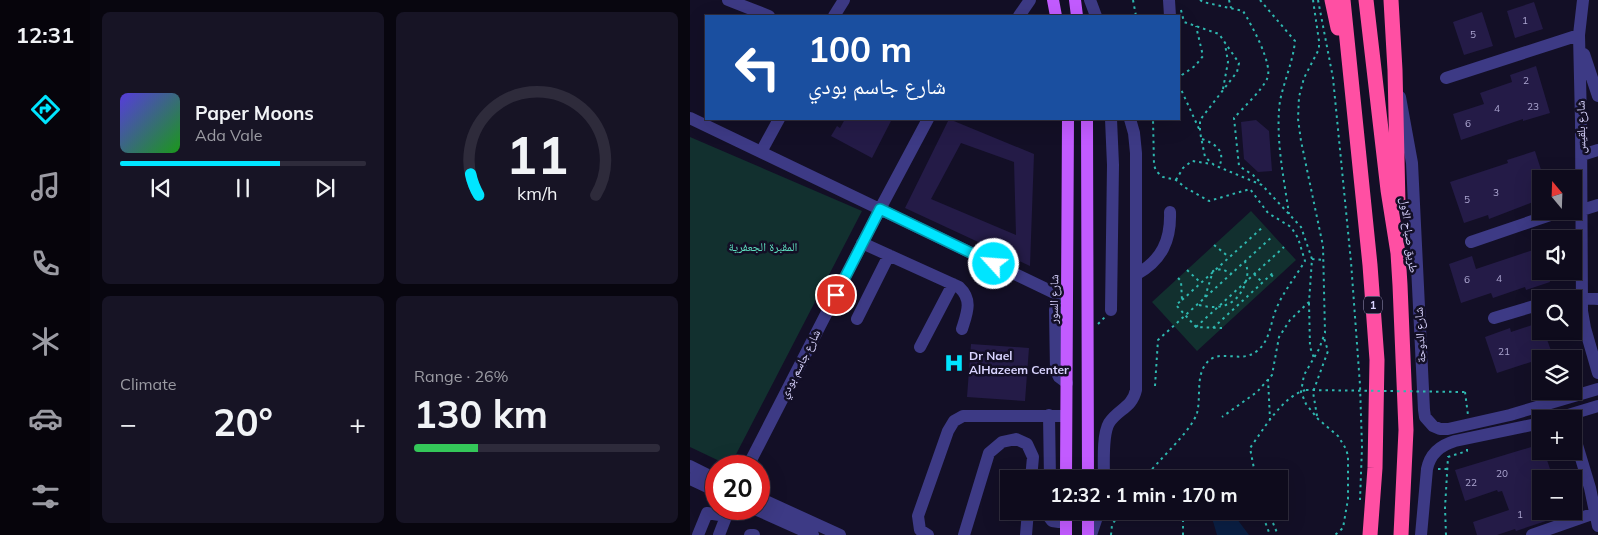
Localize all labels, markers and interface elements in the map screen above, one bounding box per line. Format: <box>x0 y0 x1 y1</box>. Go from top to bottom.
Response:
house number: 1 <box>1522 14 1528 27</box>
text: 12:31 <box>16 21 74 49</box>
text: 100 m <box>808 27 912 71</box>
house number: 5 <box>1470 28 1476 41</box>
icon: left <box>725 35 790 100</box>
text: شارع جاسم بودي <box>808 72 946 100</box>
house number: 2 <box>1523 74 1529 87</box>
icon: directions <box>28 92 63 127</box>
house number: 23 <box>1527 100 1539 113</box>
street label: شارع بلقيس <box>1573 100 1589 154</box>
text: Paper Moons <box>195 101 314 125</box>
house number: 4 <box>1494 102 1500 115</box>
house number: 6 <box>1465 117 1471 130</box>
text: 11 <box>506 122 568 187</box>
text: Ada Vale <box>195 125 262 145</box>
icon: music <box>28 169 63 204</box>
north arrow <box>1532 170 1582 220</box>
map controls <box>1532 170 1582 520</box>
icon: previous <box>147 174 175 202</box>
icon: pause <box>229 174 257 202</box>
icon: next <box>311 174 339 202</box>
text: km/h <box>517 182 557 204</box>
house number: 3 <box>1493 186 1499 199</box>
house number: 5 <box>1464 193 1470 206</box>
street label: طريق صباح الاول <box>1397 196 1422 274</box>
button: sound <box>1532 230 1582 280</box>
position arrow <box>967 237 1019 289</box>
park label: المقبرة الجعفرية <box>729 239 798 254</box>
icon: phone <box>28 246 63 281</box>
house number: 4 <box>1496 272 1502 285</box>
house number: 6 <box>1464 273 1470 286</box>
pin <box>815 274 857 316</box>
street label: شارع السور <box>1046 274 1062 325</box>
icon: arrive <box>822 281 850 309</box>
button: search <box>1532 290 1582 340</box>
road number: 1 <box>1364 296 1382 314</box>
street label: شارع الدوحة <box>1411 307 1429 363</box>
icon: climate <box>28 324 63 359</box>
street label: شارع جاسم بودي <box>776 327 826 402</box>
house number: 21 <box>1498 345 1510 358</box>
place label: Dr Nael AlHazeem Center <box>969 348 1069 377</box>
button: layers <box>1532 350 1582 400</box>
hospital icon: Dr Nael AlHazeem Center <box>943 352 965 374</box>
text: Range · 26% <box>414 366 509 386</box>
text: Climate <box>120 374 176 394</box>
text: 130 km <box>414 390 548 438</box>
text: 20° <box>213 398 273 446</box>
icon: car <box>28 401 63 436</box>
text: − <box>120 406 137 441</box>
text: + <box>349 406 366 441</box>
button: + <box>1532 410 1582 460</box>
speed limit sign: 20 <box>705 455 770 520</box>
house number: 20 <box>1496 467 1508 480</box>
button: − <box>1532 470 1582 520</box>
house number: 22 <box>1465 476 1477 489</box>
icon: filters <box>28 479 63 514</box>
text: 12:32 · 1 min · 170 m <box>1050 483 1238 507</box>
house number: 1 <box>1517 508 1523 521</box>

